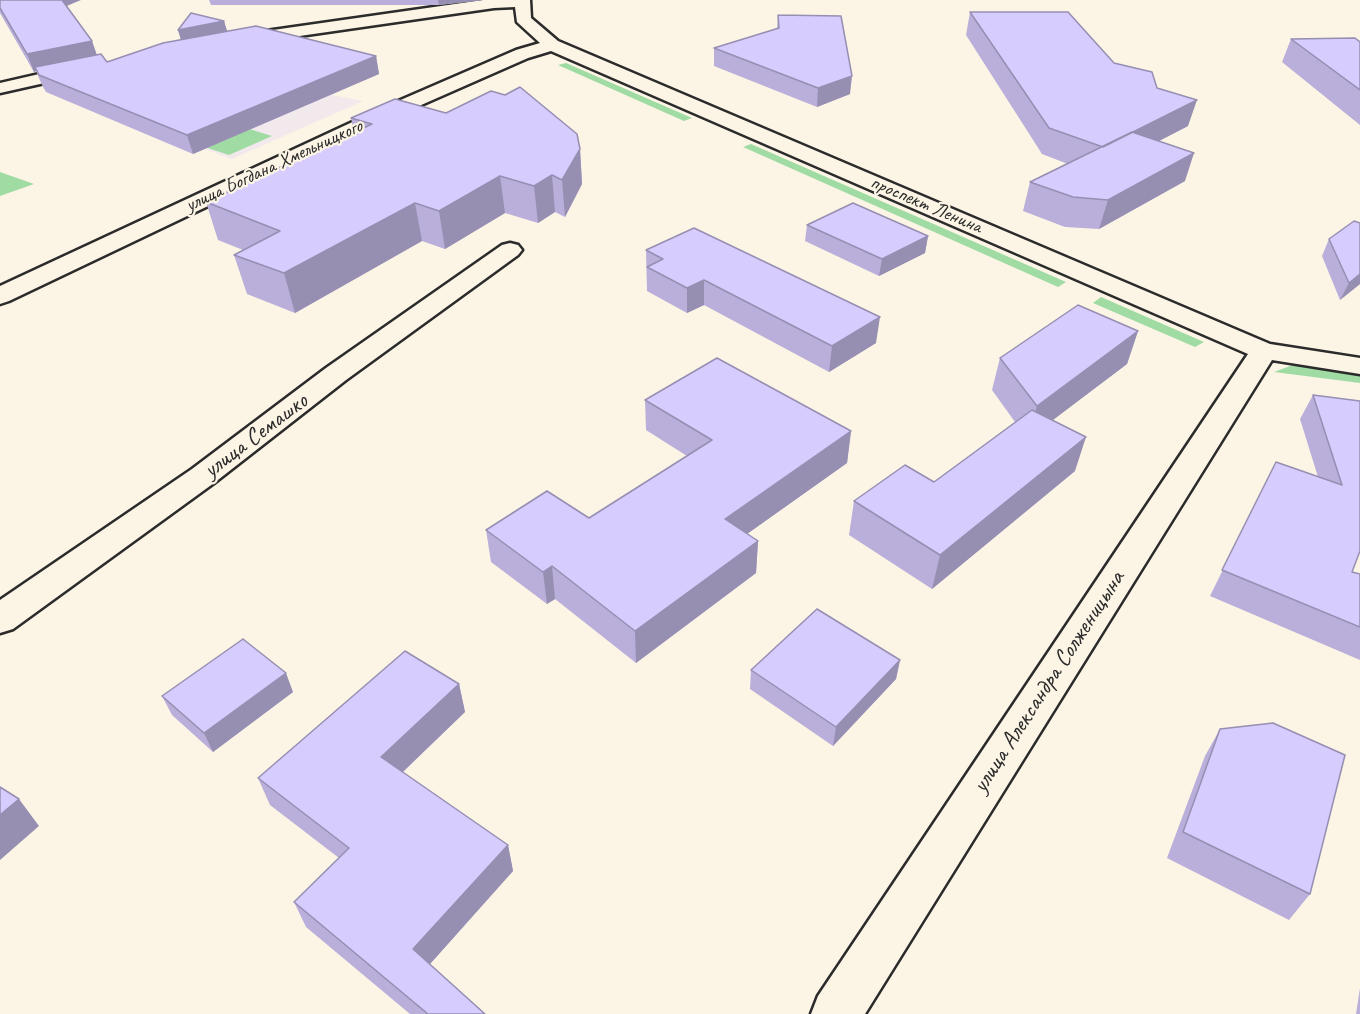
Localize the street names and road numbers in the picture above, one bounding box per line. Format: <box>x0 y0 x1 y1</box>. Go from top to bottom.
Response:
street label: улица Богдана Хмельницкого <box>182 114 366 218</box>
street label: проспект Ленина <box>867 171 985 239</box>
street label: улица Семашко <box>198 387 314 485</box>
street label: улица Александра Солженицына <box>966 566 1132 798</box>

